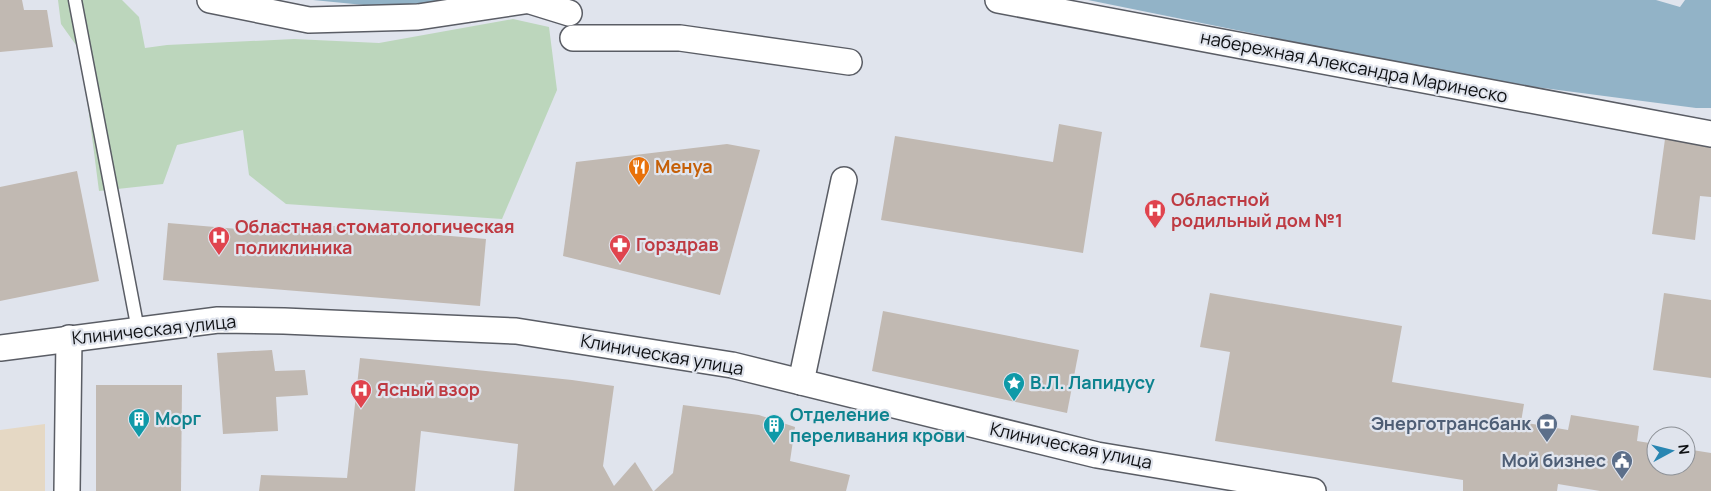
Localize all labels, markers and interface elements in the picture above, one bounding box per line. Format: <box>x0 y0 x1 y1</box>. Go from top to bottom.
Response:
street label: набережная Александра Маринеско <box>1199 24 1510 108</box>
place label: Менуа <box>655 154 713 178</box>
restaurant icon: Менуа <box>627 155 651 186</box>
place label: Областной родильный дом №1 <box>1171 187 1343 232</box>
hospital icon: Областной родильный дом №1 <box>1143 198 1167 229</box>
place label: Областная стоматологическая поликлиника <box>235 214 515 259</box>
hospital icon: Областная стоматологическая поликлиника <box>207 225 231 256</box>
place label: Горздрав <box>636 232 719 256</box>
pharmacy icon: Горздрав <box>608 233 632 264</box>
street label: Клиническая улица <box>71 308 237 350</box>
street label: Клиническая улица <box>579 328 746 380</box>
place label: В.Л. Лапидусу <box>1030 370 1155 394</box>
place icon: В.Л. Лапидусу <box>1002 371 1026 402</box>
place label: Ясный взор <box>377 377 480 401</box>
hospital icon: Ясный взор <box>349 378 373 409</box>
place label: Отделение переливания крови <box>790 402 965 447</box>
place label: Морг <box>155 406 202 430</box>
building icon: Морг <box>127 407 151 438</box>
place label: Энерготрансбанк <box>1371 411 1532 435</box>
bank icon: Энерготрансбанк <box>1535 412 1559 443</box>
building icon: Отделение переливания крови <box>762 413 786 444</box>
street label: Клиническая улица <box>988 416 1154 474</box>
north arrow <box>1646 426 1696 476</box>
text: N <box>1674 443 1694 456</box>
place label: Мой бизнес <box>1501 448 1606 472</box>
public building icon: Мой бизнес <box>1610 449 1634 480</box>

